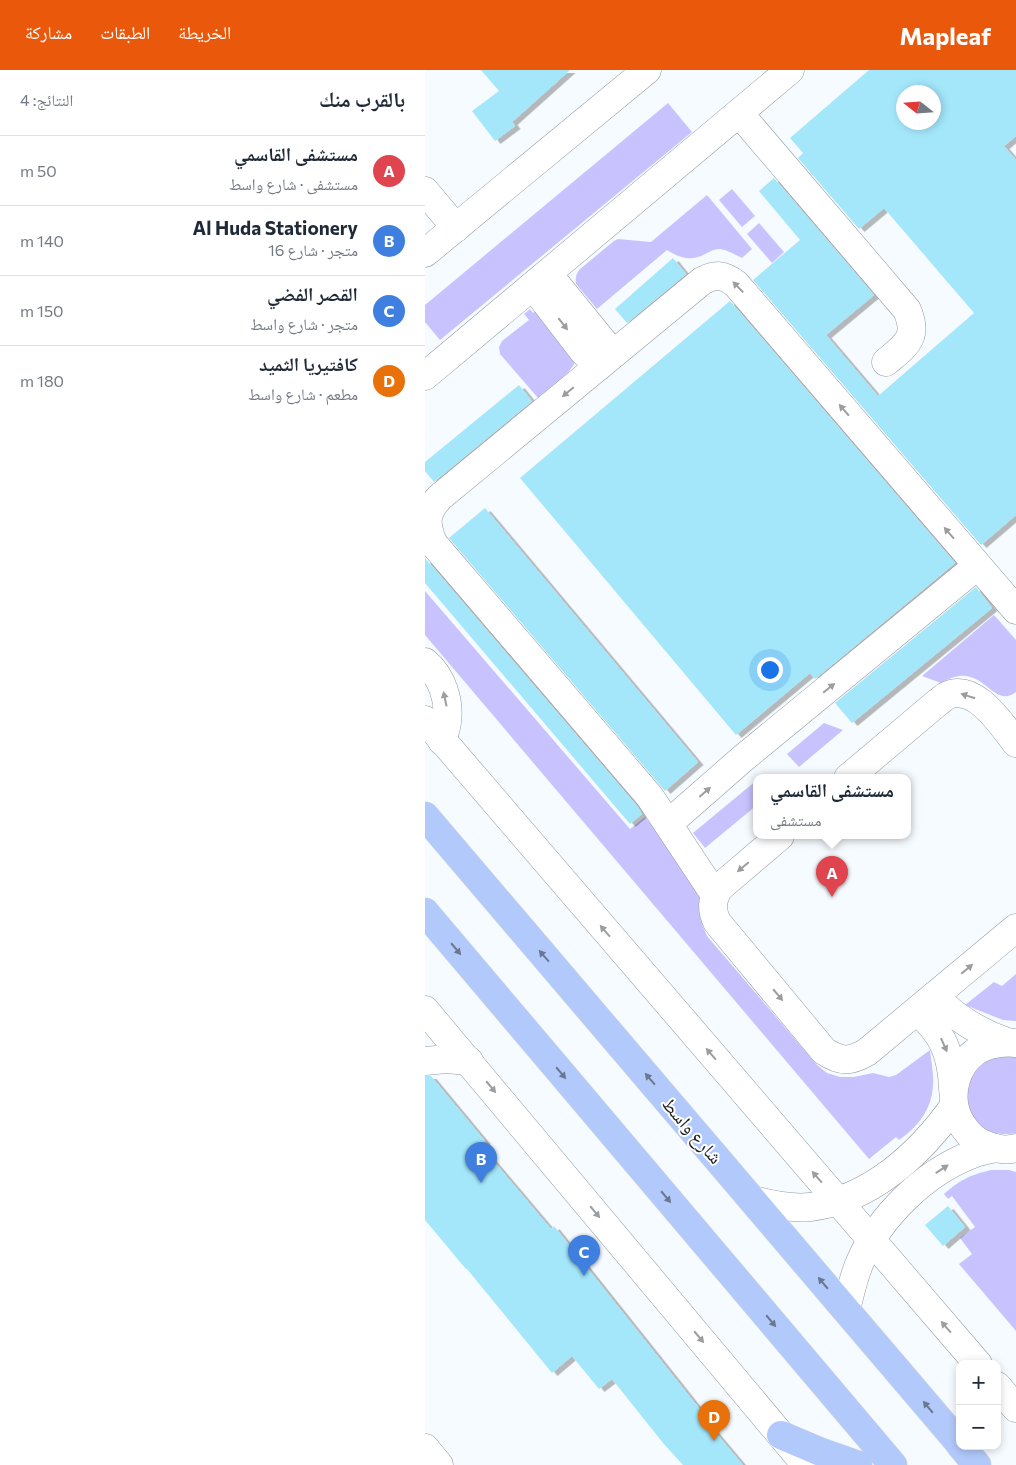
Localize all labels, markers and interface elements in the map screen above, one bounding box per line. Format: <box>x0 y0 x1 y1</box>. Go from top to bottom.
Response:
text: مشاركة <box>25 21 72 43</box>
text: الطبقات <box>100 21 150 43</box>
text: الخريطة <box>178 21 231 43</box>
text: Mapleaf <box>900 21 991 50</box>
north arrow <box>896 85 941 130</box>
text: بالقرب منك <box>319 86 405 111</box>
text: النتائج: 4 <box>20 90 73 109</box>
text: مستشفى القاسمي <box>234 142 358 165</box>
text: 50 m <box>20 161 57 180</box>
text: A <box>383 161 395 180</box>
text: مستشفى · شارع واسط <box>229 174 358 193</box>
text: Al Huda Stationery <box>193 216 358 239</box>
text: 140 m <box>20 231 64 250</box>
text: B <box>384 231 394 250</box>
text: متجر · شارع 16 <box>268 240 358 259</box>
one-way arrow <box>732 281 744 293</box>
text: القصر الفضي <box>267 282 358 305</box>
text: 150 m <box>20 301 64 320</box>
text: C <box>384 301 394 320</box>
text: متجر · شارع واسط <box>250 314 358 333</box>
one-way arrow <box>557 317 568 330</box>
text: كافتيريا الثميد <box>259 352 358 375</box>
text: 180 m <box>20 371 64 390</box>
text: D <box>383 371 395 390</box>
text: مطعم · شارع واسط <box>248 384 358 403</box>
one-way arrow <box>562 386 574 398</box>
one-way arrow <box>838 404 849 417</box>
one-way arrow <box>944 527 955 540</box>
your location <box>757 657 783 683</box>
one-way arrow <box>823 682 836 693</box>
one-way arrow <box>441 691 449 706</box>
one-way arrow <box>960 692 975 700</box>
popup <box>753 774 911 839</box>
text: مستشفى القاسمي <box>770 778 894 801</box>
one-way arrow <box>698 786 710 798</box>
text: مستشفى <box>770 810 821 829</box>
pin: A <box>816 856 848 897</box>
one-way arrow <box>737 862 750 873</box>
one-way arrow <box>599 925 611 937</box>
one-way arrow <box>451 942 462 955</box>
one-way arrow <box>539 949 550 962</box>
one-way arrow <box>960 963 973 974</box>
one-way arrow <box>772 988 783 1001</box>
one-way arrow <box>941 1038 949 1052</box>
one-way arrow <box>706 1048 717 1060</box>
one-way arrow <box>556 1066 567 1079</box>
one-way arrow <box>644 1074 656 1086</box>
one-way arrow <box>485 1081 496 1094</box>
street label: شارع واسط <box>657 1092 728 1169</box>
pin: B <box>465 1142 497 1183</box>
one-way arrow <box>936 1165 949 1174</box>
one-way arrow <box>811 1172 823 1184</box>
one-way arrow <box>661 1190 672 1203</box>
one-way arrow <box>589 1205 600 1218</box>
pin: C <box>568 1235 600 1276</box>
one-way arrow <box>818 1277 829 1290</box>
one-way arrow <box>766 1315 777 1328</box>
one-way arrow <box>941 1321 952 1333</box>
one-way arrow <box>693 1330 704 1343</box>
map controls <box>956 1360 1001 1450</box>
button: + <box>956 1360 1001 1405</box>
pin: D <box>698 1400 730 1441</box>
one-way arrow <box>923 1401 934 1414</box>
button: − <box>956 1405 1001 1450</box>

